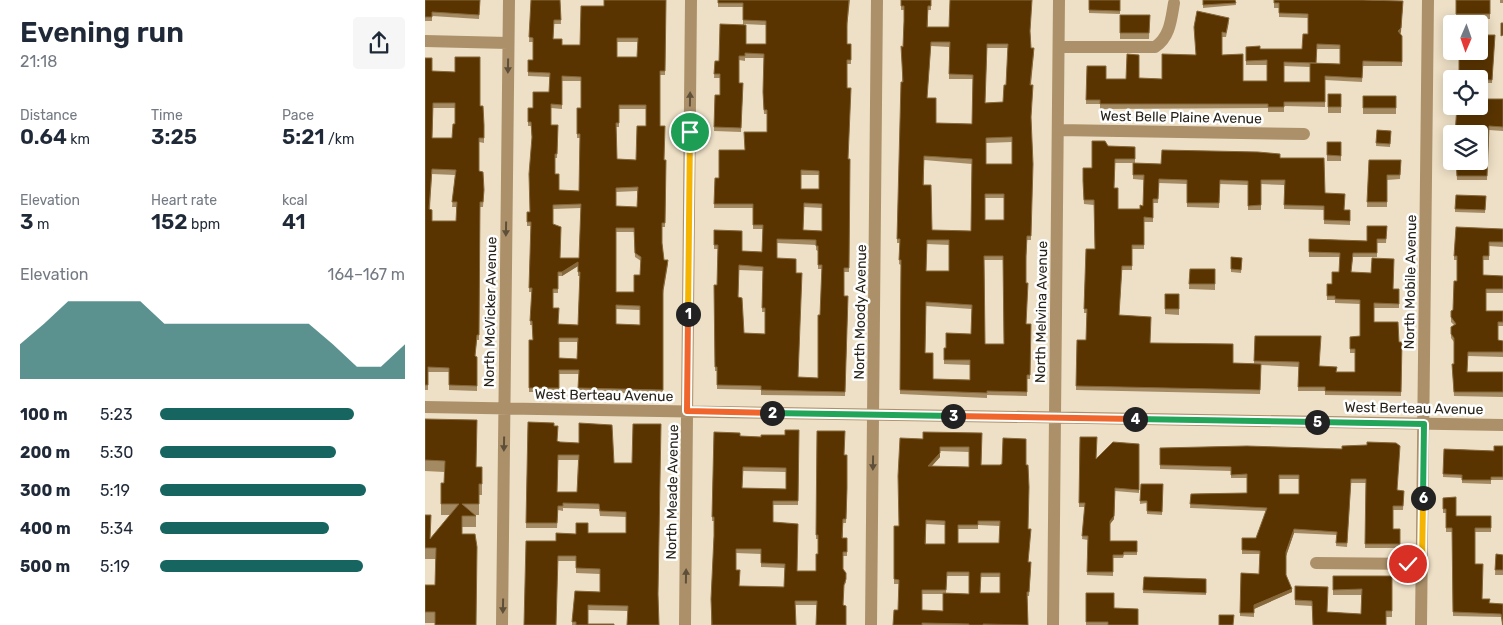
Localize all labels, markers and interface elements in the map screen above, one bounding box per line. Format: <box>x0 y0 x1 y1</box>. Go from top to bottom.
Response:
north arrow <box>1443 15 1487 60</box>
map controls <box>1443 15 1488 170</box>
text: Evening run <box>20 16 184 49</box>
button: share <box>353 17 405 69</box>
text: 21:18 <box>20 52 57 71</box>
one-way arrow <box>504 58 512 74</box>
button: locate <box>1443 70 1488 115</box>
one-way arrow <box>686 91 694 107</box>
text: Distance <box>20 107 77 124</box>
text: Time <box>151 107 183 124</box>
text: Pace <box>282 107 314 124</box>
street label: West Belle Plaine Avenue <box>1100 108 1262 127</box>
pin <box>669 111 711 153</box>
icon: arrive <box>676 118 704 146</box>
text: 0.64 <box>20 124 67 149</box>
text: 3:25 <box>151 124 197 149</box>
text: 5:21 <box>282 124 325 149</box>
button: layers <box>1443 125 1488 170</box>
text: km <box>67 131 90 148</box>
text: /km <box>325 131 354 148</box>
text: Elevation <box>20 192 80 209</box>
text: Heart rate <box>151 192 217 209</box>
text: kcal <box>282 192 308 209</box>
text: 3 <box>20 209 34 234</box>
text: 152 <box>151 209 188 234</box>
text: 41 <box>282 209 306 234</box>
street label: North Mobile Avenue <box>1401 214 1420 350</box>
text: m <box>34 216 49 233</box>
text: bpm <box>188 216 220 233</box>
one-way arrow <box>502 221 510 237</box>
street label: North McVicker Avenue <box>481 236 500 388</box>
street label: North Melvina Avenue <box>1032 241 1051 383</box>
street label: North Moody Avenue <box>851 244 870 380</box>
text: Elevation <box>20 265 89 284</box>
text: 164–167 m <box>328 265 405 284</box>
pin: 1 <box>675 302 701 326</box>
text: 1 <box>685 306 692 323</box>
street label: West Berteau Avenue <box>534 386 674 405</box>
street label: West Berteau Avenue <box>1344 399 1484 418</box>
pin: 2 <box>759 400 785 426</box>
pin: 3 <box>941 404 965 428</box>
text: 100 m <box>20 405 68 424</box>
text: 5:23 <box>100 405 133 424</box>
text: 2 <box>768 405 777 422</box>
pin: 4 <box>1123 406 1147 432</box>
text: 3 <box>949 408 958 425</box>
pin: 5 <box>1305 410 1329 434</box>
text: 4 <box>1131 411 1140 428</box>
text: 5 <box>1313 414 1322 431</box>
street label: North Meade Avenue <box>663 424 682 560</box>
one-way arrow <box>500 436 508 452</box>
text: 200 m <box>20 443 70 462</box>
text: 5:30 <box>100 443 133 462</box>
one-way arrow <box>869 455 877 471</box>
text: 300 m <box>20 481 70 500</box>
text: 5:19 <box>100 481 130 500</box>
pin: 6 <box>1411 486 1435 510</box>
text: 6 <box>1419 490 1428 507</box>
text: 400 m <box>20 519 71 538</box>
text: 5:34 <box>100 519 133 538</box>
pin <box>1387 543 1429 585</box>
icon: check <box>1394 550 1422 578</box>
text: 500 m <box>20 557 70 576</box>
text: 5:19 <box>100 557 130 576</box>
one-way arrow <box>682 568 690 584</box>
one-way arrow <box>499 598 507 614</box>

